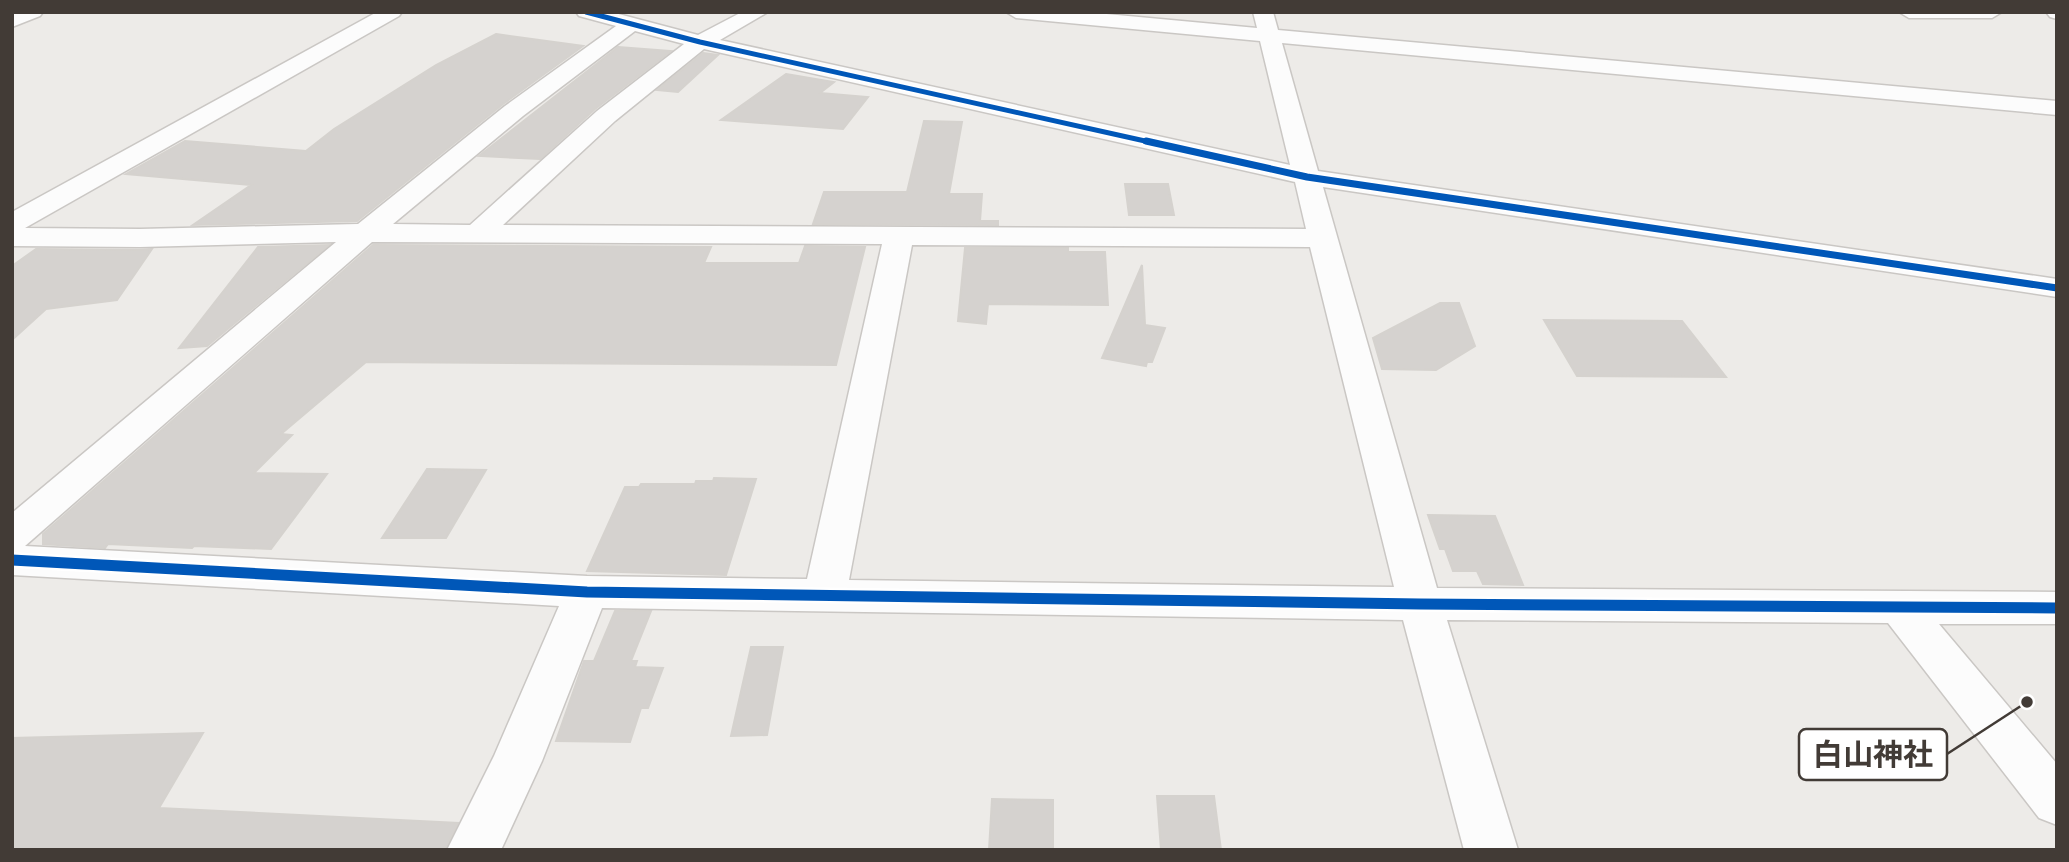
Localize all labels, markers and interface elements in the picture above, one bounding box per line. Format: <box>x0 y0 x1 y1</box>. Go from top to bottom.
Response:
callout: 白山神社 <box>1799 729 1947 780</box>
text: 白山神社 <box>1813 739 1933 771</box>

